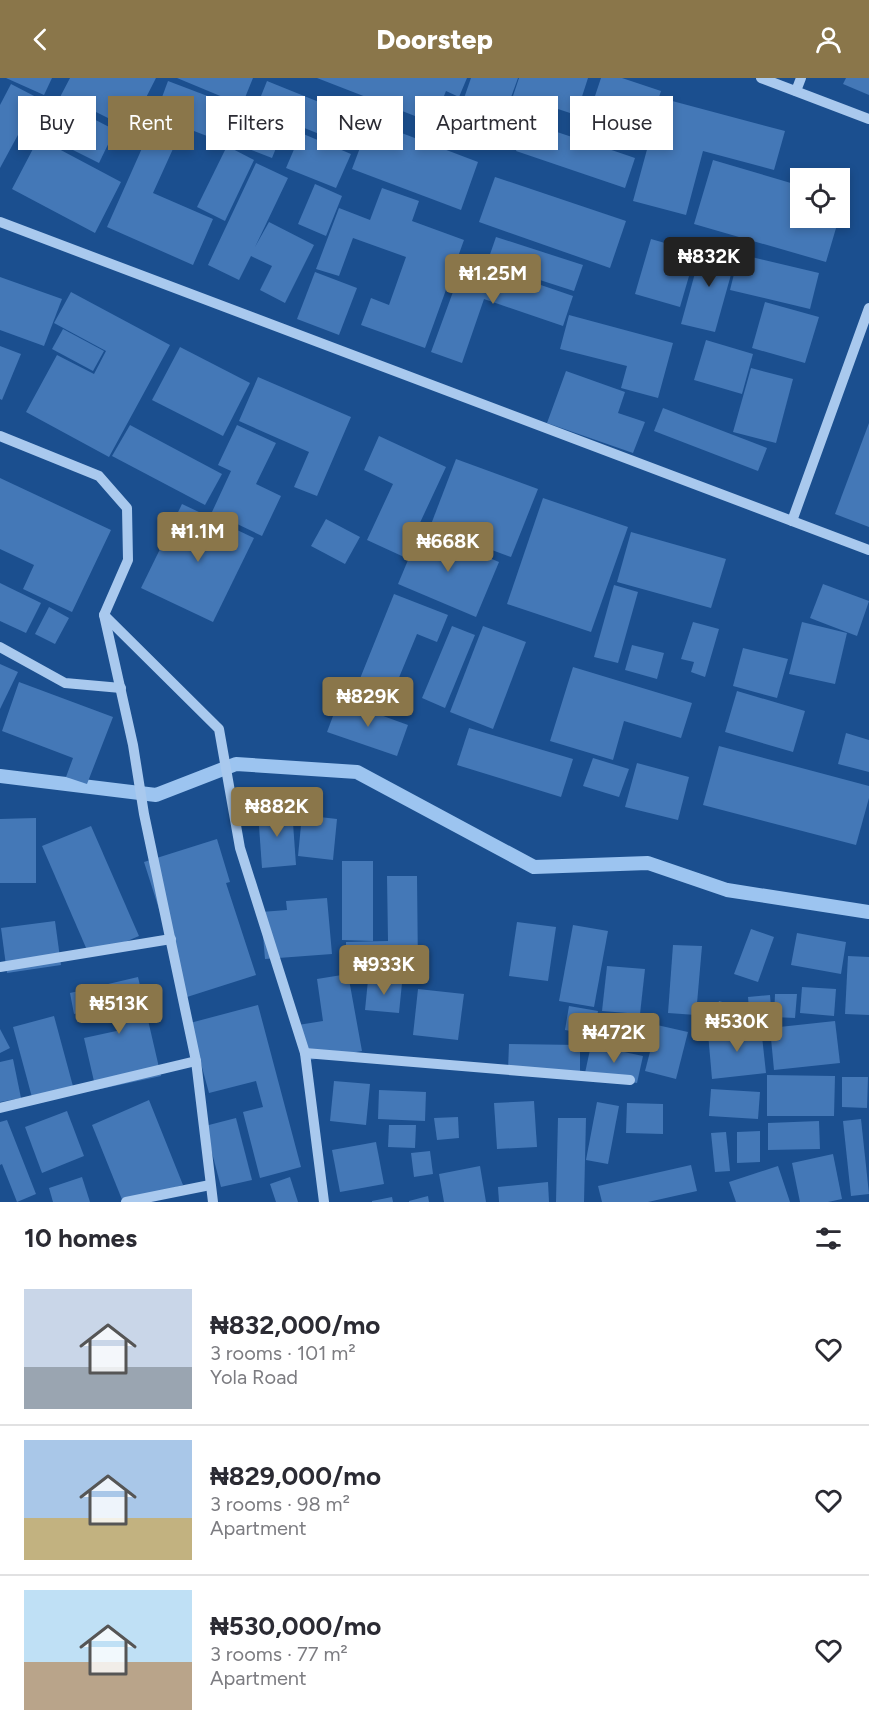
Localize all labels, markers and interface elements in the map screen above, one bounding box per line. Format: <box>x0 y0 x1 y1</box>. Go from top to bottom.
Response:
icon: back <box>24 23 57 56</box>
text: Doorstep <box>376 23 493 56</box>
icon: person <box>812 23 845 56</box>
chip: Buy <box>18 96 96 150</box>
chip: Rent <box>108 96 194 150</box>
chip: Filters <box>206 96 305 150</box>
chip: New <box>317 96 403 150</box>
chip: Apartment <box>415 96 558 150</box>
chip: House <box>570 96 673 150</box>
map controls <box>790 168 850 228</box>
button: locate <box>790 168 850 228</box>
pin: ₦832K <box>667 237 751 288</box>
text: ₦832K <box>678 244 740 268</box>
pin: ₦1.25M <box>444 254 542 305</box>
text: ₦1.25M <box>459 261 527 285</box>
pin: ₦1.1M <box>156 512 240 563</box>
text: ₦1.1M <box>171 519 225 543</box>
pin: ₦668K <box>406 522 490 573</box>
text: ₦668K <box>416 529 480 553</box>
pin: ₦829K <box>326 677 410 728</box>
text: ₦829K <box>336 684 400 708</box>
pin: ₦882K <box>235 787 319 838</box>
text: ₦882K <box>245 794 309 818</box>
pin: ₦933K <box>342 945 426 996</box>
text: ₦933K <box>353 952 415 976</box>
pin: ₦513K <box>77 984 161 1035</box>
text: ₦513K <box>90 991 148 1015</box>
pin: ₦530K <box>695 1002 779 1053</box>
text: ₦530K <box>705 1009 769 1033</box>
pin: ₦472K <box>572 1013 656 1064</box>
text: ₦472K <box>582 1020 646 1044</box>
text: 10 homes <box>24 1222 137 1254</box>
icon: filters <box>812 1222 845 1255</box>
text: ₦832,000/mo <box>210 1309 380 1341</box>
icon: home <box>72 1313 144 1385</box>
icon: heart <box>812 1333 845 1366</box>
text: 3 rooms · 101 m² <box>210 1341 356 1365</box>
text: Yola Road <box>210 1365 298 1389</box>
text: ₦829,000/mo <box>210 1460 381 1492</box>
icon: home <box>72 1464 144 1536</box>
icon: heart <box>812 1484 845 1517</box>
text: 3 rooms · 98 m² <box>210 1492 350 1516</box>
text: Apartment <box>210 1516 307 1540</box>
text: ₦530,000/mo <box>210 1610 381 1642</box>
icon: home <box>72 1614 144 1686</box>
icon: heart <box>812 1634 845 1667</box>
text: 3 rooms · 77 m² <box>210 1642 348 1666</box>
text: Apartment <box>210 1666 307 1690</box>

